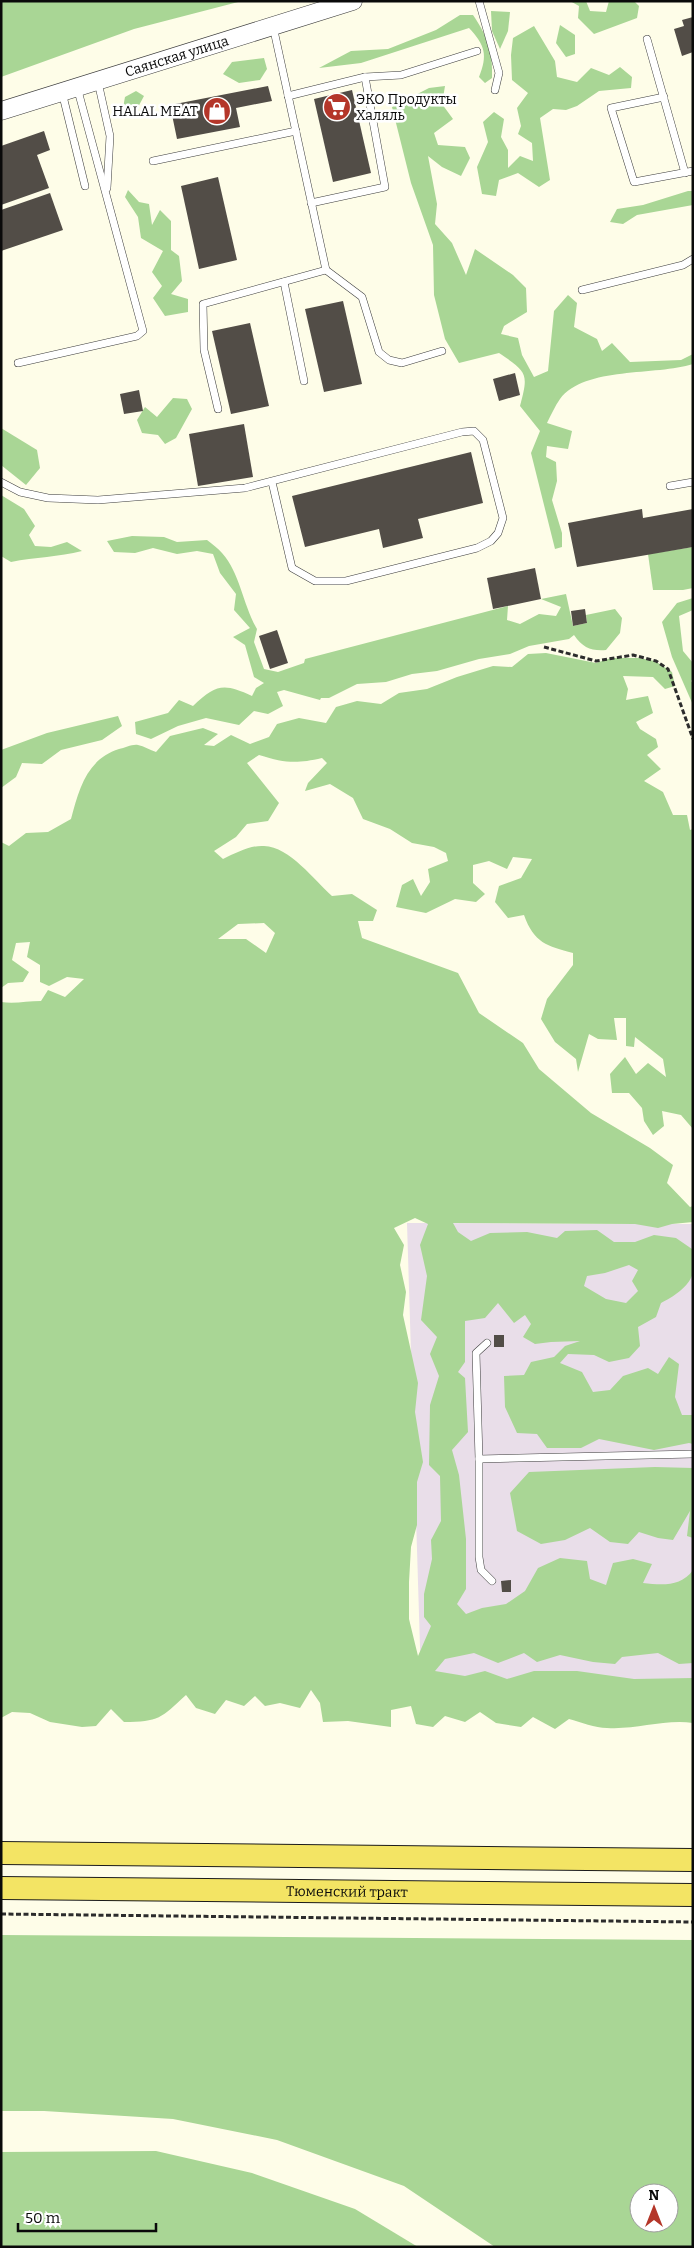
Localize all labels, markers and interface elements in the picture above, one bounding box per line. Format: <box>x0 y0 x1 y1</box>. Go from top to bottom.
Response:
street label: Саянская улица <box>123 32 231 81</box>
place label: ЭКО Продукты Халяль <box>356 91 457 124</box>
supermarket icon: ЭКО Продукты Халяль <box>322 92 352 122</box>
shop icon: HALAL MEAT <box>202 96 232 126</box>
place label: HALAL MEAT <box>112 103 198 120</box>
street label: Тюменский тракт <box>286 1883 408 1901</box>
north arrow <box>629 2183 679 2233</box>
text: N <box>649 2187 660 2204</box>
scale bar <box>18 2200 155 2232</box>
text: 50 m <box>25 2209 61 2227</box>

